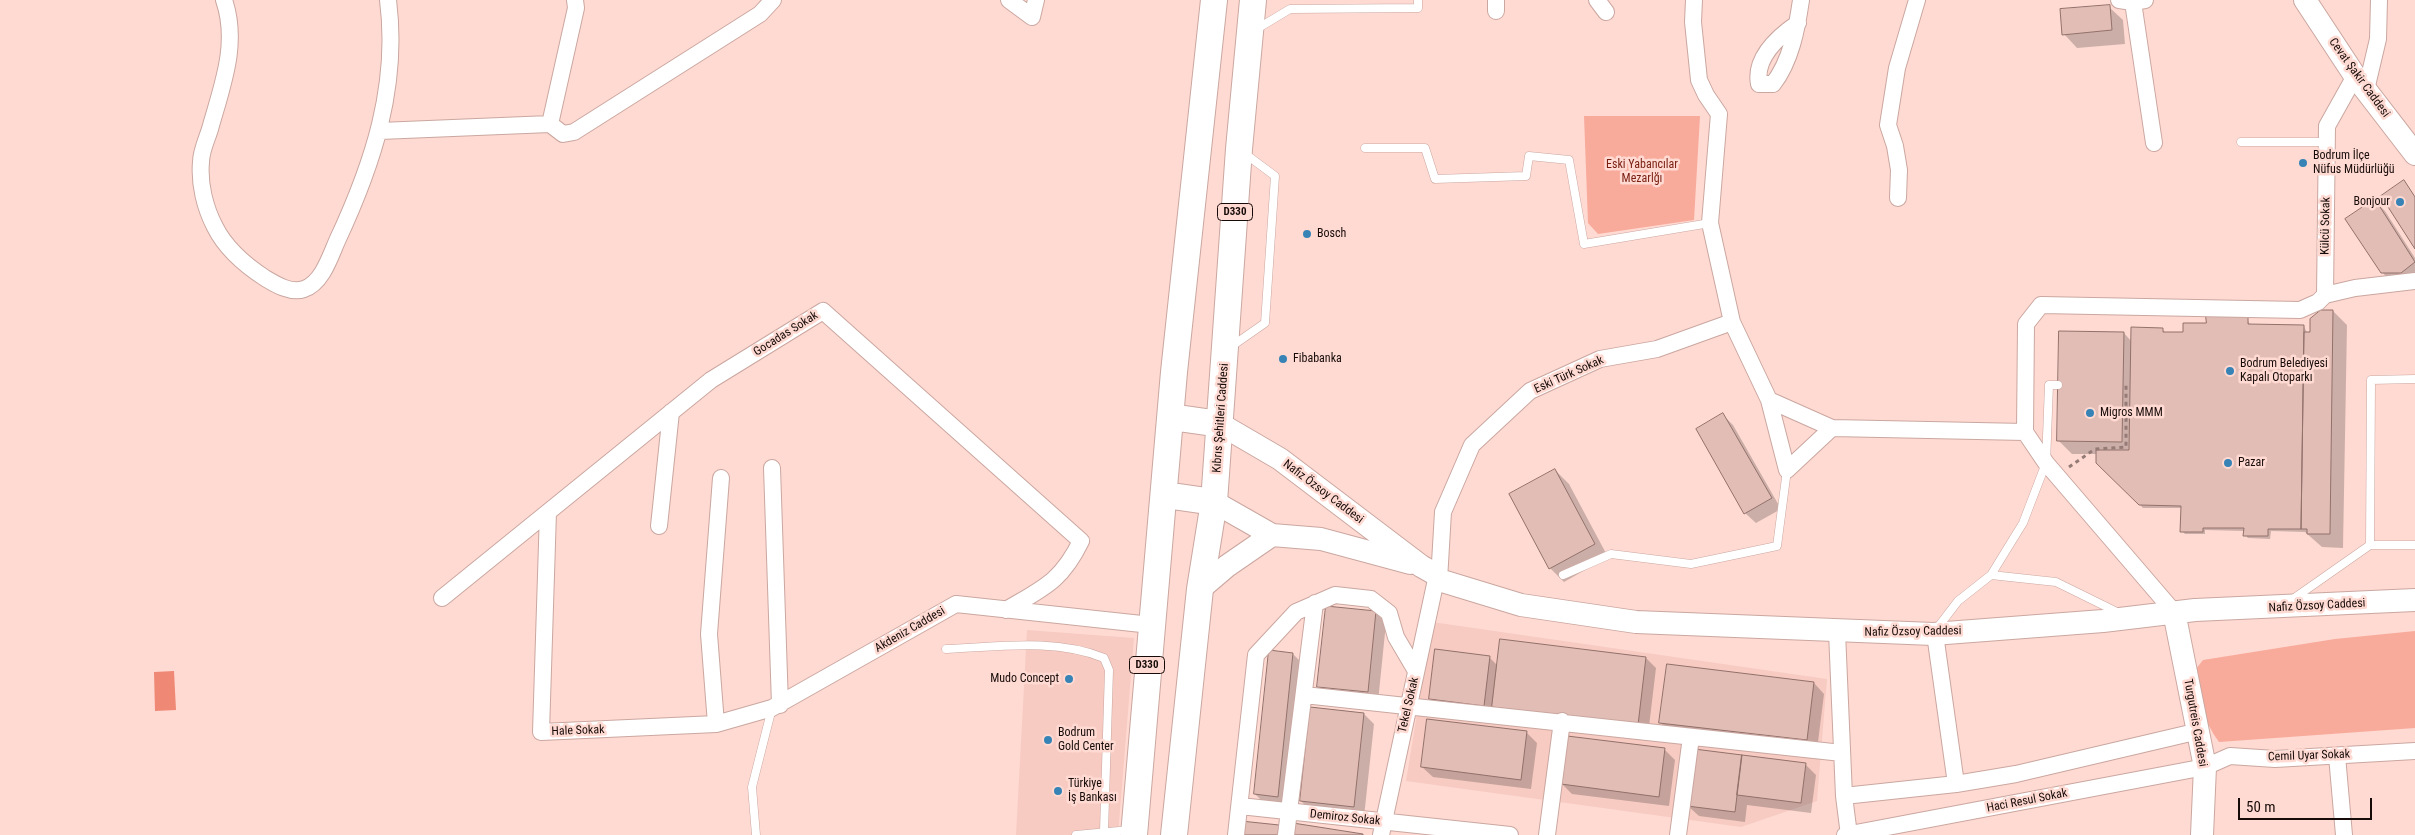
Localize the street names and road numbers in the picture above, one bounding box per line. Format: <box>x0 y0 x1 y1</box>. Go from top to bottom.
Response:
street label: Cevat Şakir Caddesi <box>2325 36 2393 120</box>
street label: Külcü Sokak <box>2318 197 2334 255</box>
road number: D330 <box>1218 203 1252 220</box>
street label: Gocadas Sokak <box>751 309 821 359</box>
street label: Eski Türk Sokak <box>1532 353 1606 397</box>
street label: Kıbrıs Şehitleri Caddesi <box>1210 363 1232 473</box>
street label: Nafiz Özsoy Caddesi <box>1280 457 1366 527</box>
street label: Nafiz Özsoy Caddesi <box>2268 596 2366 616</box>
street label: Akdeniz Caddesi <box>872 604 948 656</box>
street label: Nafiz Özsoy Caddesi <box>1864 624 1962 640</box>
road number: D330 <box>1130 656 1164 674</box>
street label: Tekel Sokak <box>1396 676 1422 734</box>
street label: Turgutreis Caddesi <box>2180 678 2210 768</box>
street label: Hale Sokak <box>551 723 605 739</box>
street label: Cemil Uyar Sokak <box>2268 747 2350 765</box>
street label: Haci Resul Sokak <box>1985 786 2069 816</box>
street label: Demiroz Sokak <box>1309 807 1381 829</box>

